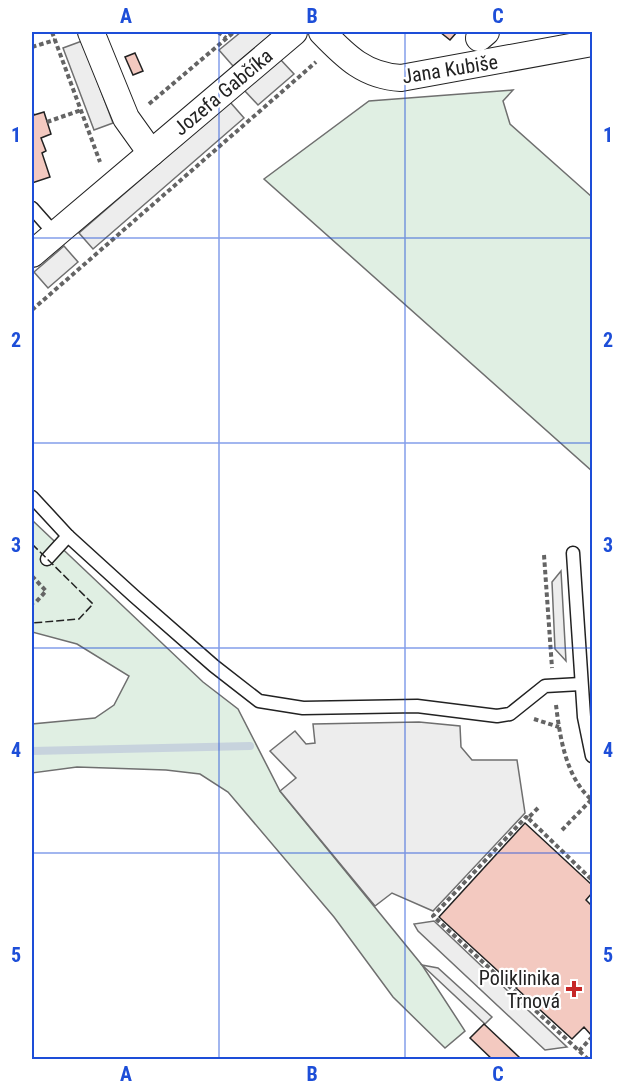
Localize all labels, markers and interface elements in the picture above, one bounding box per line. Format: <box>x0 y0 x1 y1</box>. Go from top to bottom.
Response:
text: A <box>120 4 132 28</box>
text: B <box>306 4 318 28</box>
text: C <box>492 4 504 28</box>
street label: Jozefa Gabčíka <box>169 44 277 140</box>
street label: Jana Kubiše <box>401 50 499 88</box>
text: 1 <box>11 123 21 147</box>
text: 1 <box>603 123 613 147</box>
text: 2 <box>11 328 21 352</box>
text: 2 <box>603 328 613 352</box>
text: 3 <box>11 533 21 557</box>
text: 3 <box>603 533 613 557</box>
text: 4 <box>11 738 21 762</box>
text: 4 <box>603 738 613 762</box>
text: 5 <box>11 943 21 967</box>
text: 5 <box>603 943 613 967</box>
place label: Poliklinika Trnová <box>479 966 560 1013</box>
marker: Poliklinika Trnová <box>565 980 583 998</box>
text: A <box>120 1062 132 1086</box>
text: B <box>306 1062 318 1086</box>
text: C <box>492 1062 504 1086</box>

